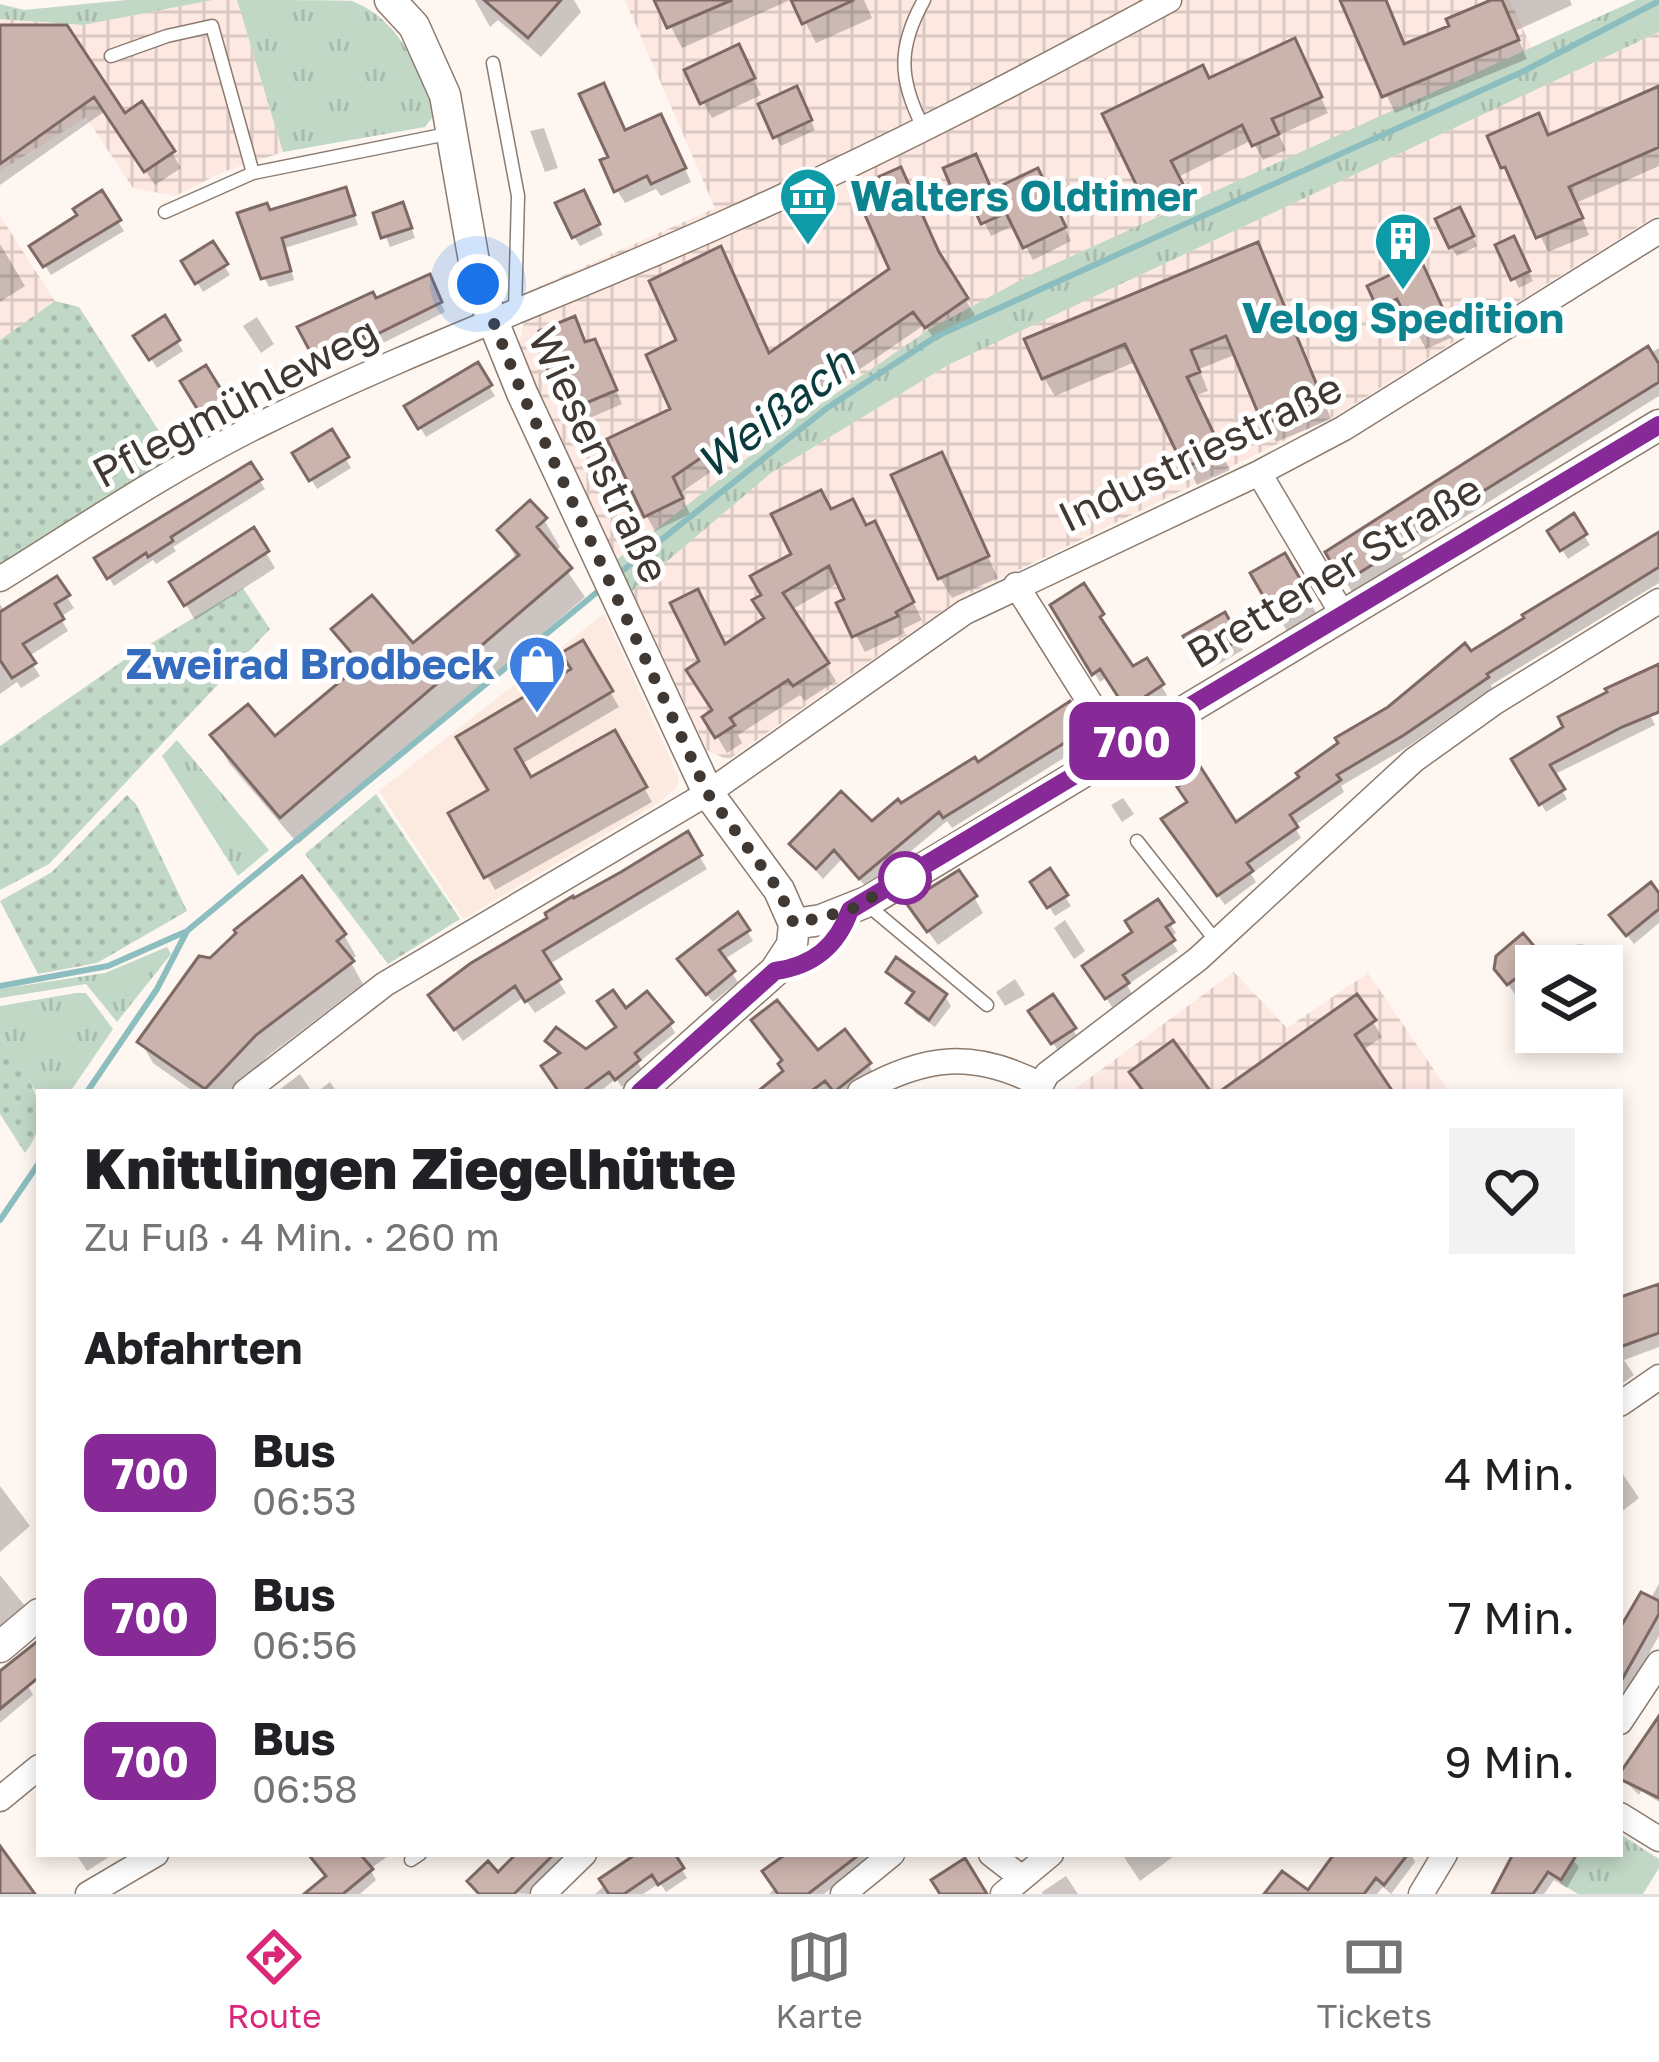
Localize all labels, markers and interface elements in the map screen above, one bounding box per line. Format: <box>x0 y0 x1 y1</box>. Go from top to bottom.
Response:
museum icon: Walters Oldtimer <box>777 165 839 247</box>
place label: Walters Oldtimer <box>850 170 1198 220</box>
building icon: Velog Spedition <box>1372 210 1434 292</box>
your location <box>448 254 508 314</box>
place label: Velog Spedition <box>1242 292 1564 342</box>
street label: Pflegmühleweg <box>83 305 386 497</box>
street label: Wiesenstraße <box>519 319 681 590</box>
water label: Weißach <box>685 334 866 489</box>
street label: Industriestraße <box>1050 361 1349 541</box>
street label: Brettener Straße <box>1177 463 1490 678</box>
shop icon: Zweirad Brodbeck <box>506 633 568 715</box>
place label: Zweirad Brodbeck <box>126 638 495 688</box>
line badge: 700 <box>1063 702 1201 780</box>
text: 700 <box>1093 716 1171 766</box>
unlabelled marker <box>880 853 930 903</box>
map controls <box>1515 945 1623 1053</box>
button: layers <box>1515 945 1623 1053</box>
button: heart <box>1449 1128 1575 1254</box>
text: Knittlingen Ziegelhütte <box>84 1133 736 1202</box>
text: Zu Fuß · 4 Min. · 260 m <box>84 1213 500 1260</box>
text: Abfahrten <box>84 1320 302 1374</box>
text: Bus <box>252 1423 336 1477</box>
text: 4 Min. <box>1444 1446 1575 1500</box>
text: 700 <box>111 1448 189 1498</box>
text: 06:53 <box>252 1477 357 1524</box>
text: Bus <box>252 1567 336 1621</box>
text: 7 Min. <box>1448 1590 1575 1644</box>
text: 700 <box>111 1592 189 1642</box>
text: 06:56 <box>252 1621 358 1668</box>
text: Bus <box>252 1711 336 1765</box>
text: 9 Min. <box>1445 1734 1575 1788</box>
text: 700 <box>111 1736 189 1786</box>
text: 06:58 <box>252 1765 358 1812</box>
tab: Route <box>227 1924 321 2035</box>
tab: Karte <box>776 1924 863 2035</box>
tab: Tickets <box>1317 1924 1432 2035</box>

